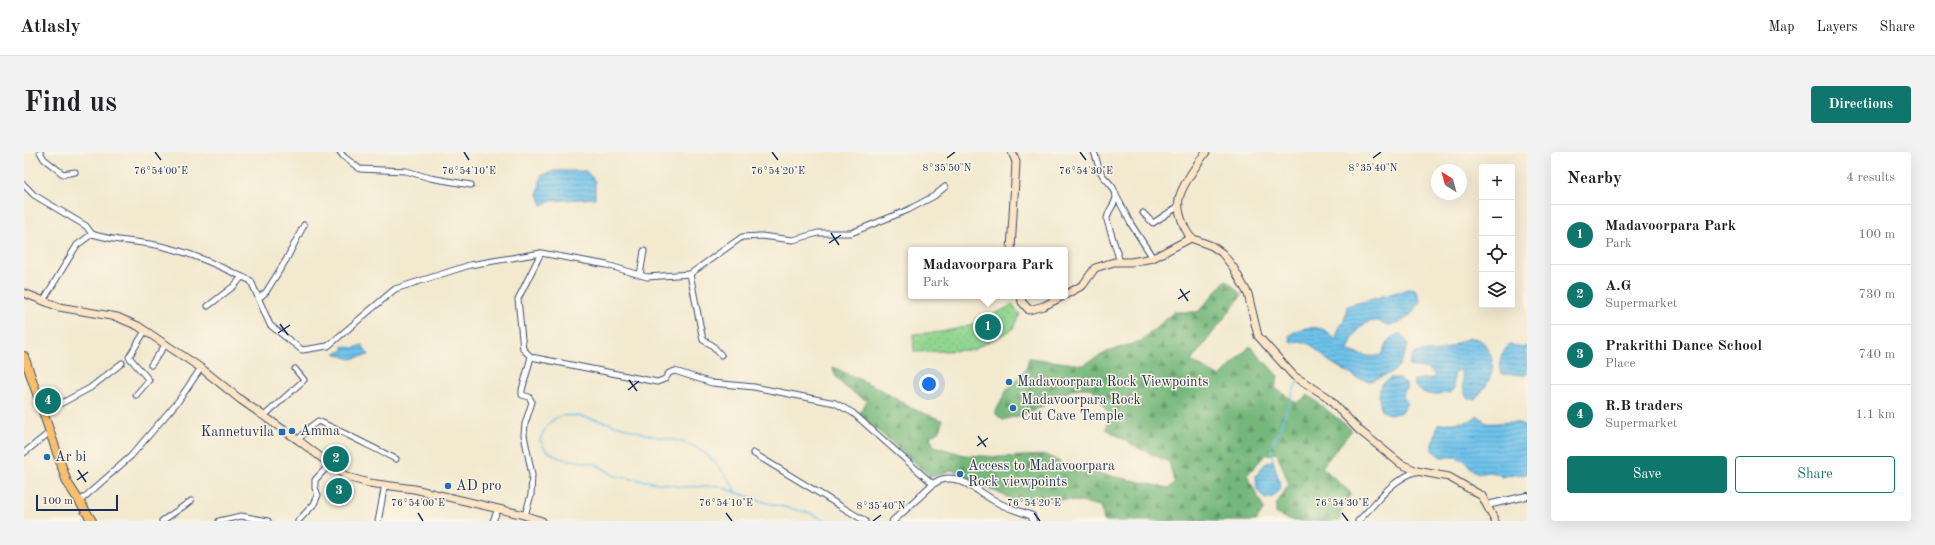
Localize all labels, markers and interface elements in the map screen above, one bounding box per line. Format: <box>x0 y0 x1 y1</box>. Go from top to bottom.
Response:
text: Atlasly <box>20 18 81 37</box>
text: Map <box>1769 20 1795 34</box>
text: Layers <box>1817 20 1858 34</box>
text: Share <box>1880 20 1915 34</box>
button: Directions <box>1811 86 1911 123</box>
text: Find us <box>24 90 117 118</box>
text: 8°35'50"N <box>923 163 972 173</box>
text: 8°35'40"N <box>1349 163 1398 173</box>
north arrow <box>1431 164 1467 200</box>
map controls <box>1479 164 1515 308</box>
button: + <box>1479 164 1515 200</box>
text: 76°54'00"E <box>134 166 188 176</box>
text: 76°54'10"E <box>442 166 496 176</box>
text: 76°54'20"E <box>751 166 805 176</box>
text: 76°54'30"E <box>1059 166 1113 176</box>
text: Nearby <box>1567 170 1622 187</box>
text: 4 results <box>1846 171 1895 184</box>
button: − <box>1479 200 1515 236</box>
text: Madavoorpara Park <box>1605 219 1736 234</box>
text: 1 <box>1576 228 1584 241</box>
text: 100 m <box>1858 228 1895 241</box>
button: locate <box>1479 236 1515 272</box>
text: Park <box>1605 237 1632 250</box>
popup <box>908 247 1068 299</box>
text: Madavoorpara Park <box>922 258 1054 273</box>
button: layers <box>1479 272 1515 308</box>
text: Park <box>922 276 949 289</box>
text: A.G <box>1605 279 1631 294</box>
text: 2 <box>1576 288 1584 301</box>
text: 730 m <box>1858 288 1895 301</box>
text: Supermarket <box>1605 297 1677 310</box>
pin: 1 <box>975 312 1001 342</box>
text: Prakrithi Dance School <box>1605 339 1762 354</box>
text: 3 <box>1576 348 1584 361</box>
text: 740 m <box>1858 348 1895 361</box>
text: Place <box>1605 357 1635 370</box>
your location <box>919 374 939 394</box>
place label: Madavoorpara Rock Viewpoints <box>1017 375 1209 389</box>
marker: Madavoorpara Rock Viewpoints <box>1004 377 1014 387</box>
pin: 4 <box>35 386 61 416</box>
place label: Madavoorpara Rock Cut Cave Temple <box>1021 393 1141 423</box>
text: R.B traders <box>1605 399 1683 414</box>
marker: Madavoorpara Rock Cut Cave Temple <box>1008 403 1018 413</box>
text: 4 <box>1576 408 1584 421</box>
text: 1.1 km <box>1856 408 1895 421</box>
text: Supermarket <box>1605 417 1677 430</box>
place label: Amma <box>300 424 340 438</box>
place label: Kannetuvila <box>201 425 274 439</box>
marker: Amma <box>287 426 297 436</box>
marker: Kannetuvila <box>277 427 287 437</box>
pin: 2 <box>323 444 349 474</box>
place label: Ar bi <box>55 450 87 464</box>
marker: Ar bi <box>42 452 52 462</box>
button: Save <box>1567 456 1727 493</box>
button: Share <box>1735 456 1895 493</box>
place label: Access to Madavoorpara Rock viewpoints <box>968 459 1115 489</box>
marker: Access to Madavoorpara Rock viewpoints <box>955 469 965 479</box>
pin: 3 <box>326 476 352 506</box>
place label: AD pro <box>456 479 502 493</box>
marker: AD pro <box>443 481 453 491</box>
scale bar <box>36 493 118 512</box>
text: 100 m <box>42 496 73 507</box>
text: 76°54'00"E <box>391 498 445 508</box>
text: 76°54'10"E <box>699 498 753 508</box>
text: 76°54'20"E <box>1007 498 1061 508</box>
text: 76°54'30"E <box>1315 498 1369 508</box>
text: 8°35'40"N <box>857 501 906 511</box>

